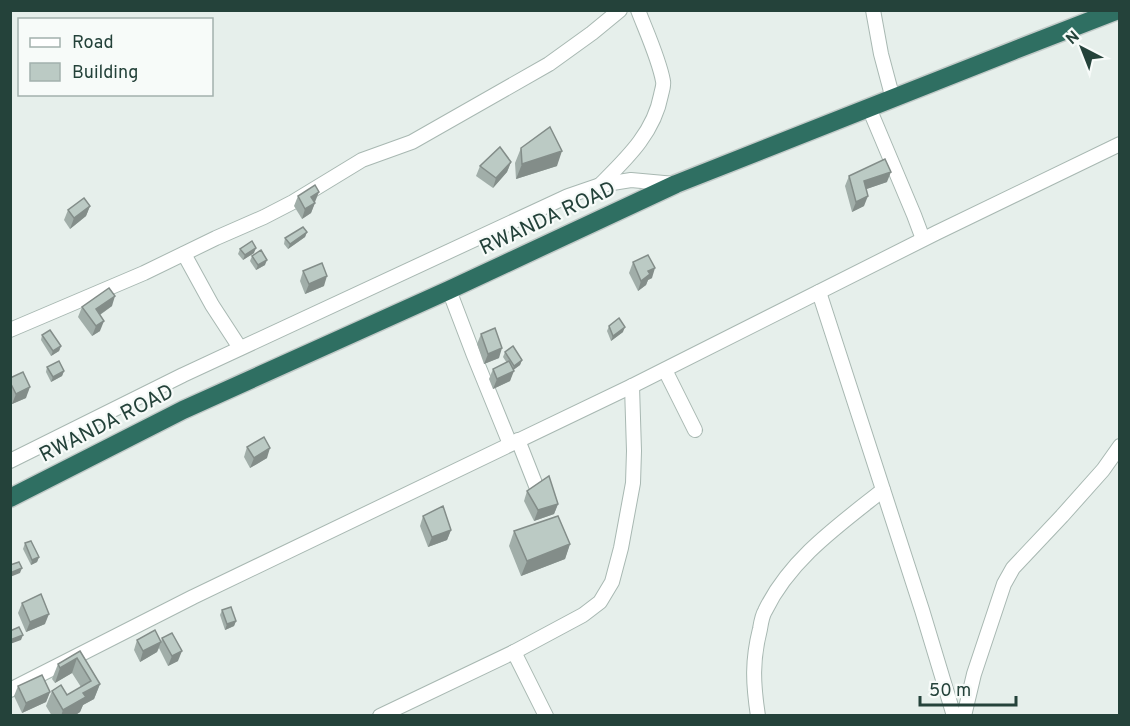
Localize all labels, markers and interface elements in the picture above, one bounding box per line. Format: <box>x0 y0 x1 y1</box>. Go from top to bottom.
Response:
legend <box>18 18 213 96</box>
north arrow <box>1052 18 1112 78</box>
text: N <box>1062 27 1084 50</box>
text: Road <box>72 32 114 55</box>
text: Building <box>72 62 138 85</box>
street label: RWANDA ROAD <box>476 176 620 262</box>
street label: RWANDA ROAD <box>35 379 179 469</box>
scale bar <box>920 669 1016 707</box>
text: 50 m <box>929 680 971 703</box>

